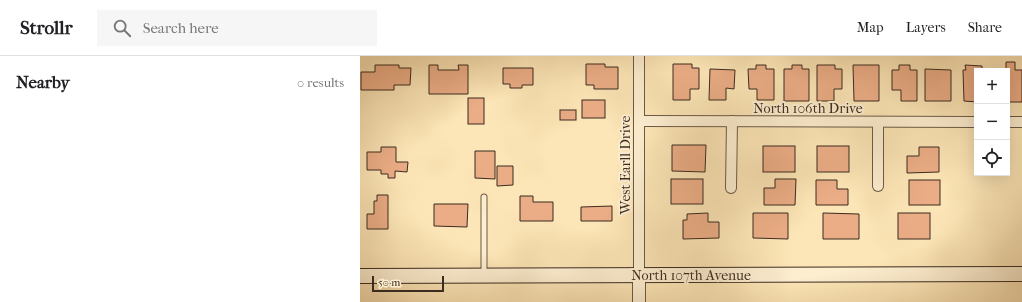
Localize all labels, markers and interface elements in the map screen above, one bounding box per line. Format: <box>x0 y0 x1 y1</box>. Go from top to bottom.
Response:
search box <box>97 10 377 46</box>
text: Strollr <box>20 17 73 39</box>
icon: search <box>111 17 133 39</box>
text: Search here <box>143 19 219 37</box>
text: Map <box>857 19 884 36</box>
text: Layers <box>906 19 946 36</box>
text: Share <box>968 19 1002 36</box>
map controls <box>974 68 1010 176</box>
button: + <box>974 68 1010 104</box>
text: Nearby <box>16 72 70 92</box>
text: 0 results <box>297 75 344 90</box>
street label: North 106th Drive <box>753 100 863 117</box>
button: − <box>974 104 1010 140</box>
street label: West Earll Drive <box>617 116 634 215</box>
button: locate <box>974 140 1010 176</box>
street label: North 107th Avenue <box>631 267 751 284</box>
scale bar <box>372 274 444 293</box>
text: 50 m <box>378 276 400 289</box>

